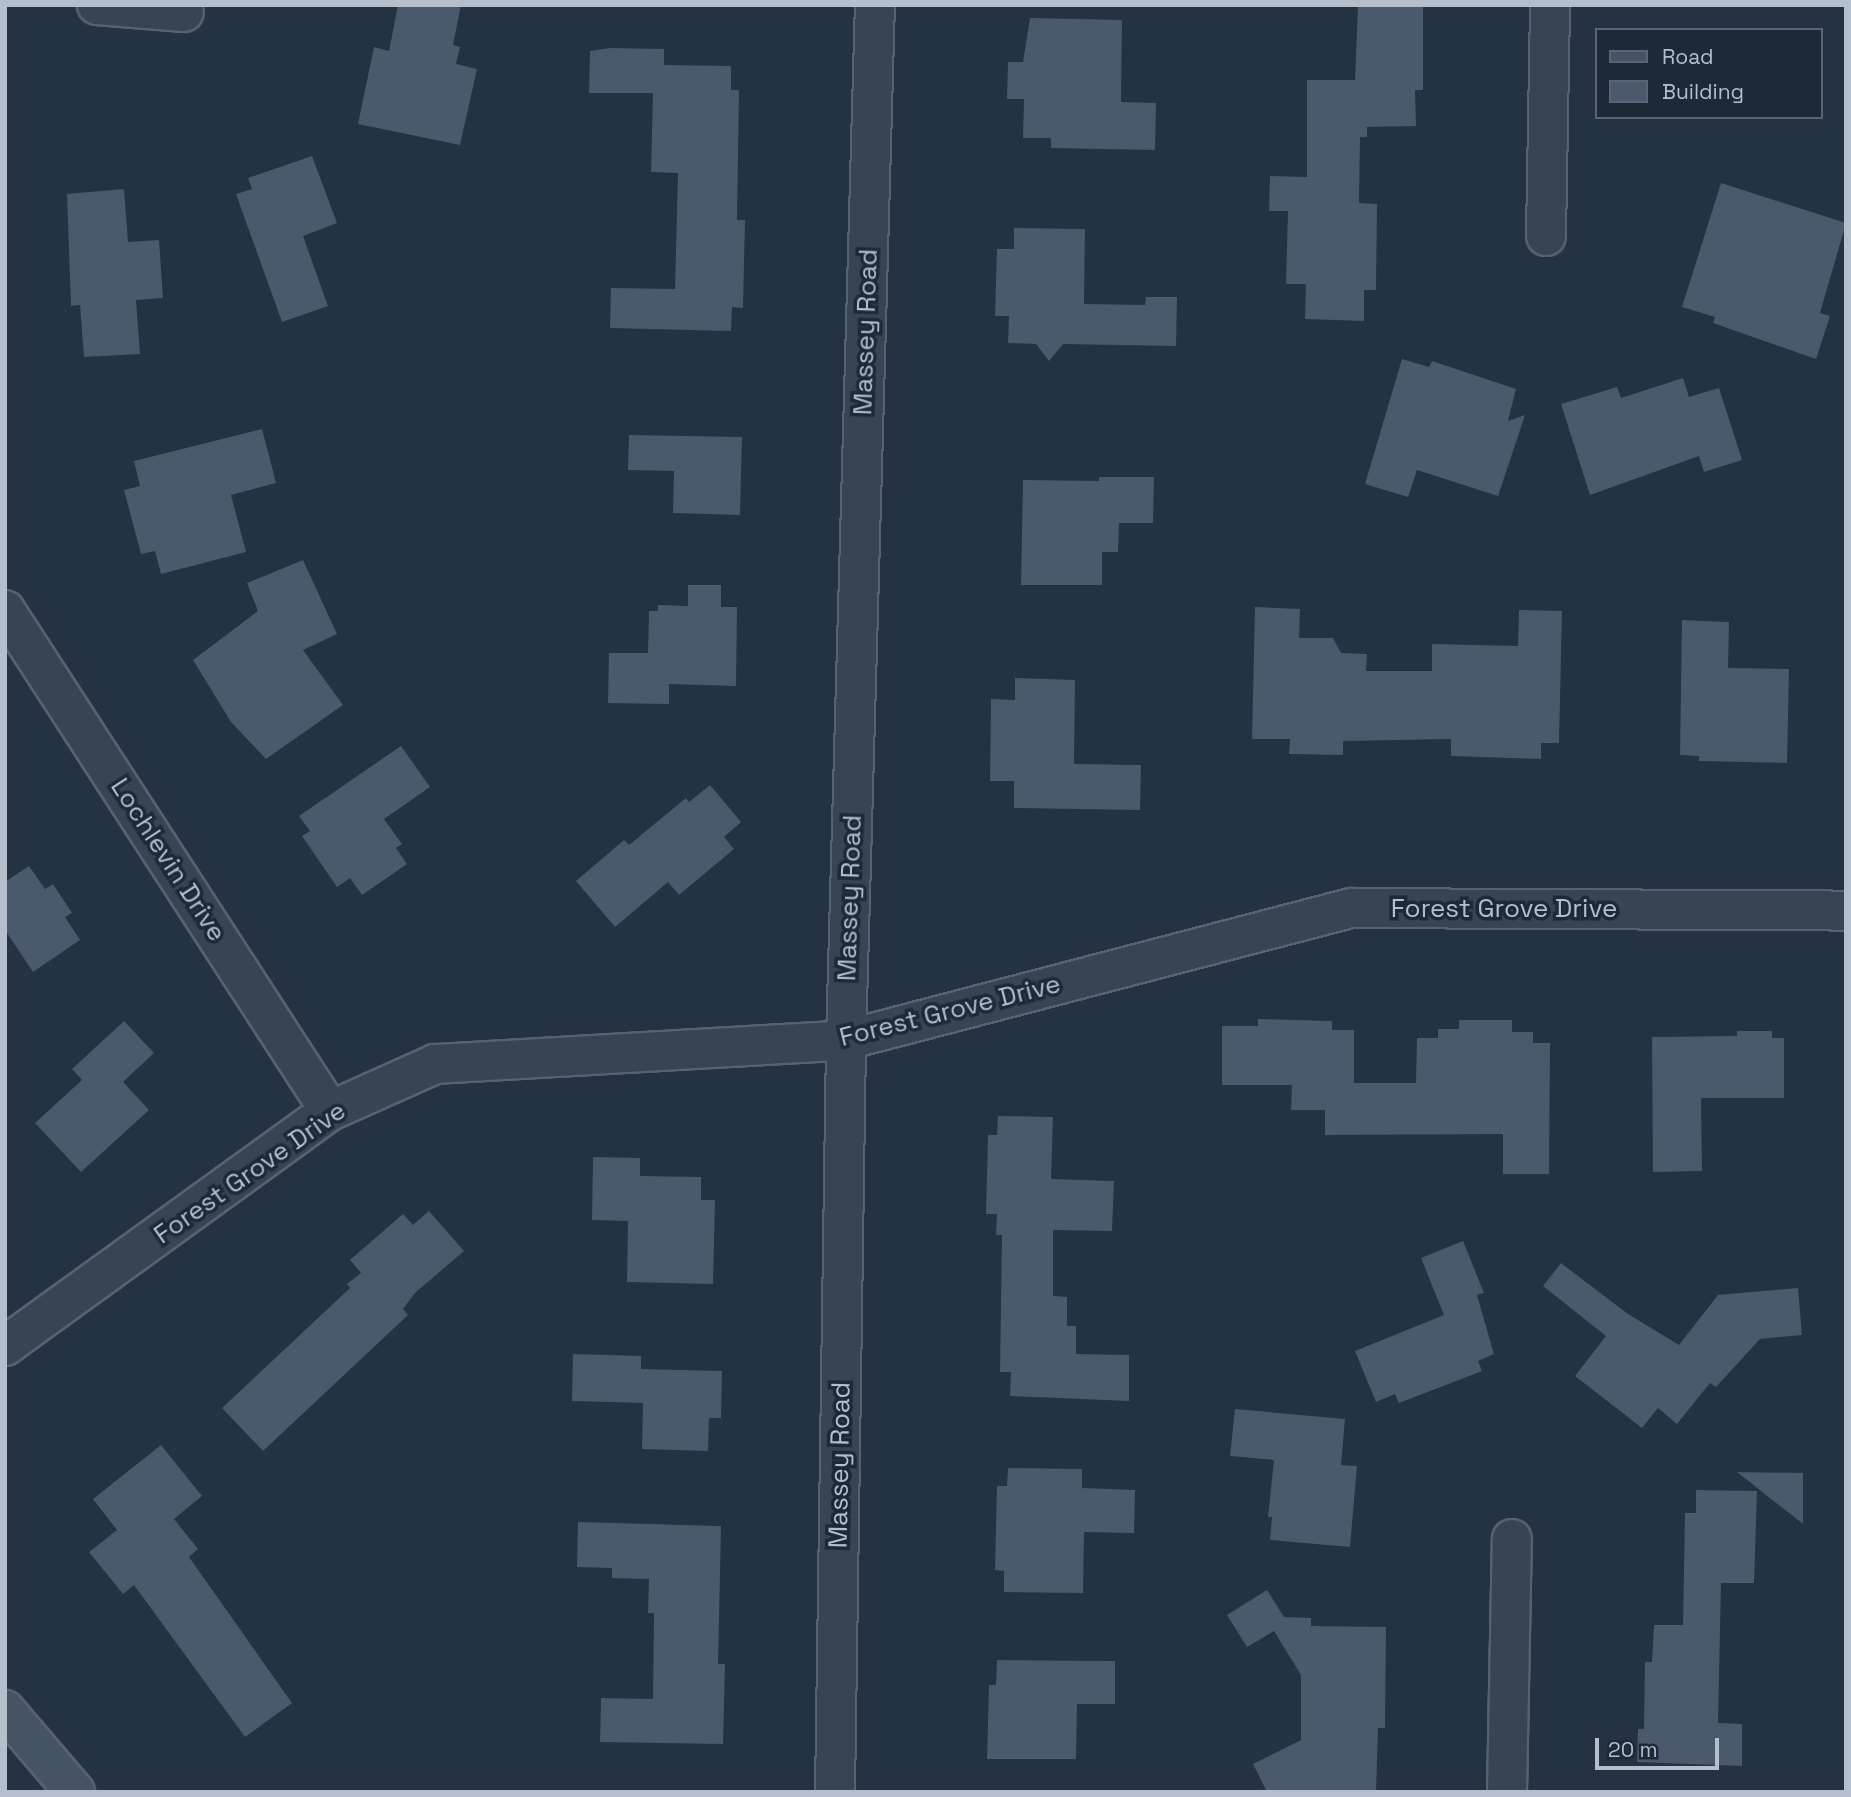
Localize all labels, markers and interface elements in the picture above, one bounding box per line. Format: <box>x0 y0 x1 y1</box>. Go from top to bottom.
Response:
legend <box>1596 28 1823 119</box>
text: Road <box>1662 43 1714 70</box>
text: Building <box>1662 78 1744 105</box>
street label: Massey Road <box>848 248 884 416</box>
street label: Lochlevin Drive <box>104 773 232 947</box>
street label: Massey Road <box>832 814 868 982</box>
street label: Forest Grove Drive <box>1391 893 1617 925</box>
street label: Forest Grove Drive <box>836 968 1064 1054</box>
street label: Forest Grove Drive <box>148 1095 352 1251</box>
street label: Massey Road <box>823 1381 857 1549</box>
scale bar <box>1599 1724 1723 1768</box>
text: 20 m <box>1608 1736 1658 1763</box>

